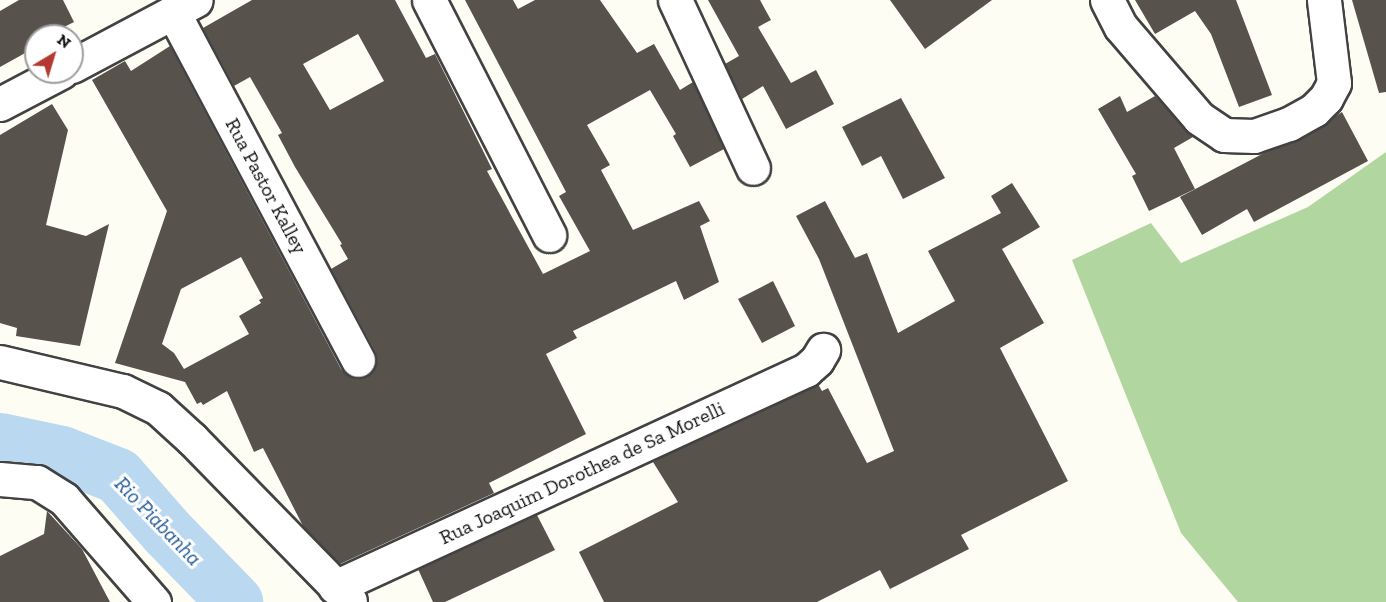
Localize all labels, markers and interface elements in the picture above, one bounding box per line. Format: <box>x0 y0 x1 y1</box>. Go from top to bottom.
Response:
north arrow <box>24 24 84 84</box>
text: N <box>54 30 75 52</box>
street label: Rua Pastor Kalley <box>220 114 312 258</box>
street label: Rua Joaquim Dorothea de Sa Morelli <box>435 396 729 550</box>
water label: Rio Piabanha <box>109 471 207 571</box>

